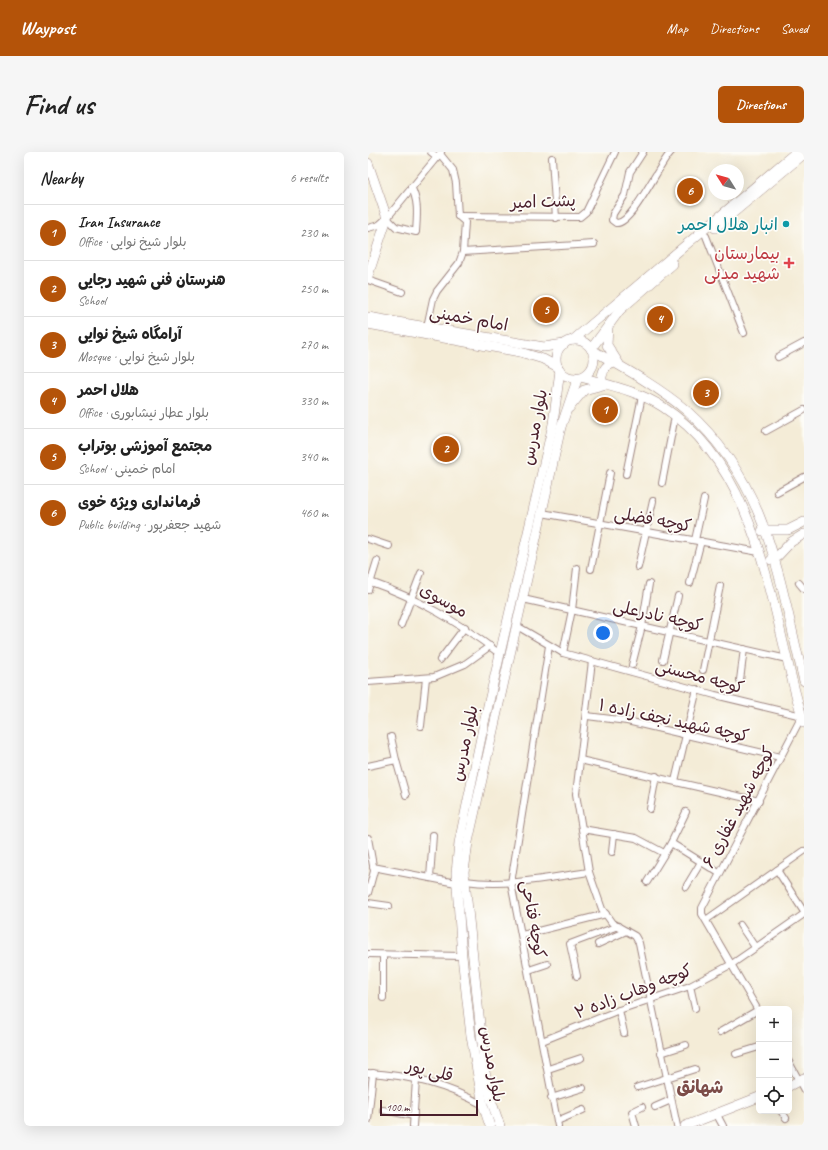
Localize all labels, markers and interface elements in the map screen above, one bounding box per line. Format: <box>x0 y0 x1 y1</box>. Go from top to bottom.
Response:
text: Waypost <box>20 16 75 40</box>
text: Map <box>667 20 688 37</box>
text: Directions <box>710 20 759 37</box>
text: Saved <box>781 20 808 37</box>
button: Directions <box>718 86 804 123</box>
text: Find us <box>24 87 94 122</box>
north arrow <box>708 164 744 200</box>
text: Nearby <box>40 168 83 189</box>
text: 6 results <box>290 170 328 186</box>
pin: 6 <box>677 176 703 206</box>
street label: پشت امیر <box>508 190 576 214</box>
text: Iran Insurance <box>78 213 159 232</box>
place label: انبار هلال احمر <box>677 214 778 235</box>
marker: انبار هلال احمر <box>781 219 791 229</box>
text: 1 <box>50 225 56 241</box>
text: 230 m <box>300 225 328 241</box>
text: Office · بلوار شیخ نوایی <box>78 234 186 250</box>
place label: بیمارستان شهید مدنی <box>704 243 780 284</box>
marker: بیمارستان شهید مدنی <box>783 257 795 269</box>
text: هنرستان فنی شهید رجایی <box>78 271 226 290</box>
text: 2 <box>50 281 56 297</box>
text: 250 m <box>300 281 328 297</box>
text: School <box>78 293 106 309</box>
pin: 5 <box>533 295 559 325</box>
street label: امام خمینی <box>428 301 510 338</box>
pin: 4 <box>647 304 673 334</box>
text: آرامگاه شیخ نوایی <box>78 325 182 344</box>
text: 3 <box>50 337 56 353</box>
text: 270 m <box>300 337 328 353</box>
text: Mosque · بلوار شیخ نوایی <box>78 349 195 365</box>
pin: 3 <box>693 378 719 408</box>
text: هلال احمر <box>78 381 139 400</box>
street label: بلوار مدرس <box>517 387 552 467</box>
text: 4 <box>50 393 56 409</box>
text: 330 m <box>300 393 328 409</box>
pin: 1 <box>592 395 618 425</box>
text: Office · بلوار عطار نیشابوری <box>78 405 209 421</box>
pin: 2 <box>433 434 459 464</box>
text: مجتمع آموزشی بوتراب <box>78 437 212 456</box>
text: 5 <box>50 449 56 465</box>
text: 340 m <box>300 449 328 465</box>
text: School · امام خمینی <box>78 461 176 477</box>
text: فرمانداری ویژه خوی <box>78 493 201 512</box>
street label: کوچه فضلی <box>613 502 693 537</box>
text: 6 <box>50 505 56 521</box>
text: 460 m <box>300 505 328 521</box>
text: Public building · شهید جعفرپور <box>78 517 221 533</box>
street label: موسوی <box>416 579 471 622</box>
street label: کوچه نادرعلی <box>611 595 705 636</box>
your location <box>593 623 613 643</box>
street label: کوچه محسنی <box>653 655 746 698</box>
street label: کوچه شهید نجف زاده ۱ <box>597 694 751 747</box>
street label: بلوار مدرس <box>446 703 483 783</box>
street label: کوچه شهید غفاری ۶ <box>698 743 779 872</box>
street label: کوچه فتاحی <box>516 878 551 960</box>
street label: کوچه وهاب زاده ۲ <box>571 959 695 1024</box>
map controls <box>756 1006 792 1114</box>
button: + <box>756 1006 792 1042</box>
street label: بلوار مدرس <box>475 1024 510 1104</box>
button: − <box>756 1042 792 1078</box>
street label: قلی پور <box>402 1054 455 1087</box>
district label: شهانق <box>677 1076 723 1098</box>
button: locate <box>756 1078 792 1114</box>
scale bar <box>380 1098 478 1117</box>
text: 100 m <box>386 1100 410 1114</box>

